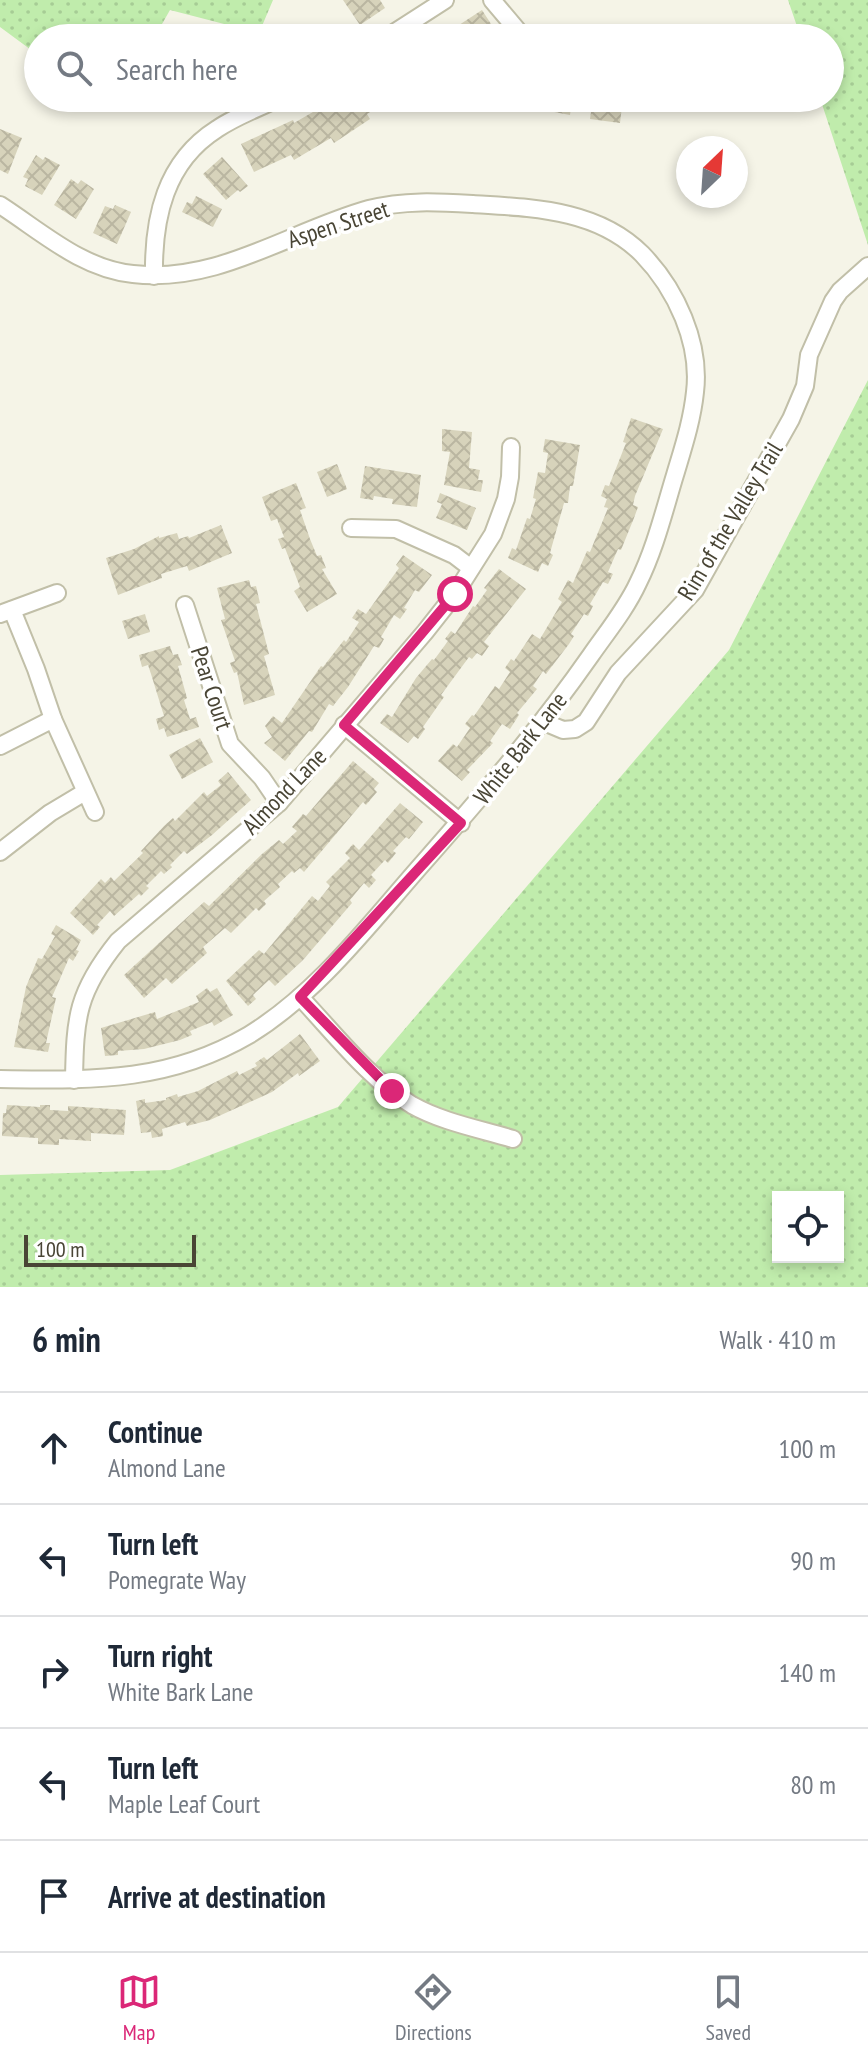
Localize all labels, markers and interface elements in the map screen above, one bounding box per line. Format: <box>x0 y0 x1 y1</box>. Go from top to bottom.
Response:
search box <box>24 24 844 112</box>
icon: search <box>52 46 96 90</box>
text: Search here <box>116 49 238 88</box>
north arrow <box>676 136 748 208</box>
street label: Aspen Street <box>283 193 393 255</box>
street label: Rim of the Valley Trail <box>671 436 790 606</box>
route start <box>437 576 473 612</box>
street label: Pear Court <box>184 642 240 734</box>
street label: White Bark Lane <box>466 686 574 810</box>
street label: Almond Lane <box>235 741 333 841</box>
route end <box>374 1073 410 1109</box>
map controls <box>772 1191 844 1263</box>
button: locate <box>772 1191 844 1263</box>
scale bar <box>24 1231 196 1267</box>
text: 100 m <box>36 1235 85 1263</box>
text: 6 min <box>32 1317 101 1361</box>
text: Walk · 410 m <box>719 1323 836 1356</box>
text: Continue <box>108 1412 203 1451</box>
icon: ahead <box>32 1426 76 1470</box>
text: 100 m <box>778 1432 836 1465</box>
text: Almond Lane <box>108 1451 226 1484</box>
text: Turn left <box>108 1524 198 1563</box>
icon: left <box>32 1538 76 1582</box>
text: 90 m <box>790 1544 836 1577</box>
text: Pomegrate Way <box>108 1563 246 1596</box>
text: Turn right <box>108 1636 212 1675</box>
icon: right <box>32 1650 76 1694</box>
text: 140 m <box>778 1656 836 1689</box>
text: White Bark Lane <box>108 1675 253 1708</box>
text: Turn left <box>108 1748 198 1787</box>
icon: left <box>32 1762 76 1806</box>
text: 80 m <box>790 1768 836 1801</box>
text: Maple Leaf Court <box>108 1787 260 1820</box>
icon: arrive <box>32 1874 76 1918</box>
text: Arrive at destination <box>108 1877 326 1916</box>
tab: Map <box>117 1970 161 2046</box>
tab: Directions <box>395 1970 472 2046</box>
tab: Saved <box>706 1970 751 2046</box>

